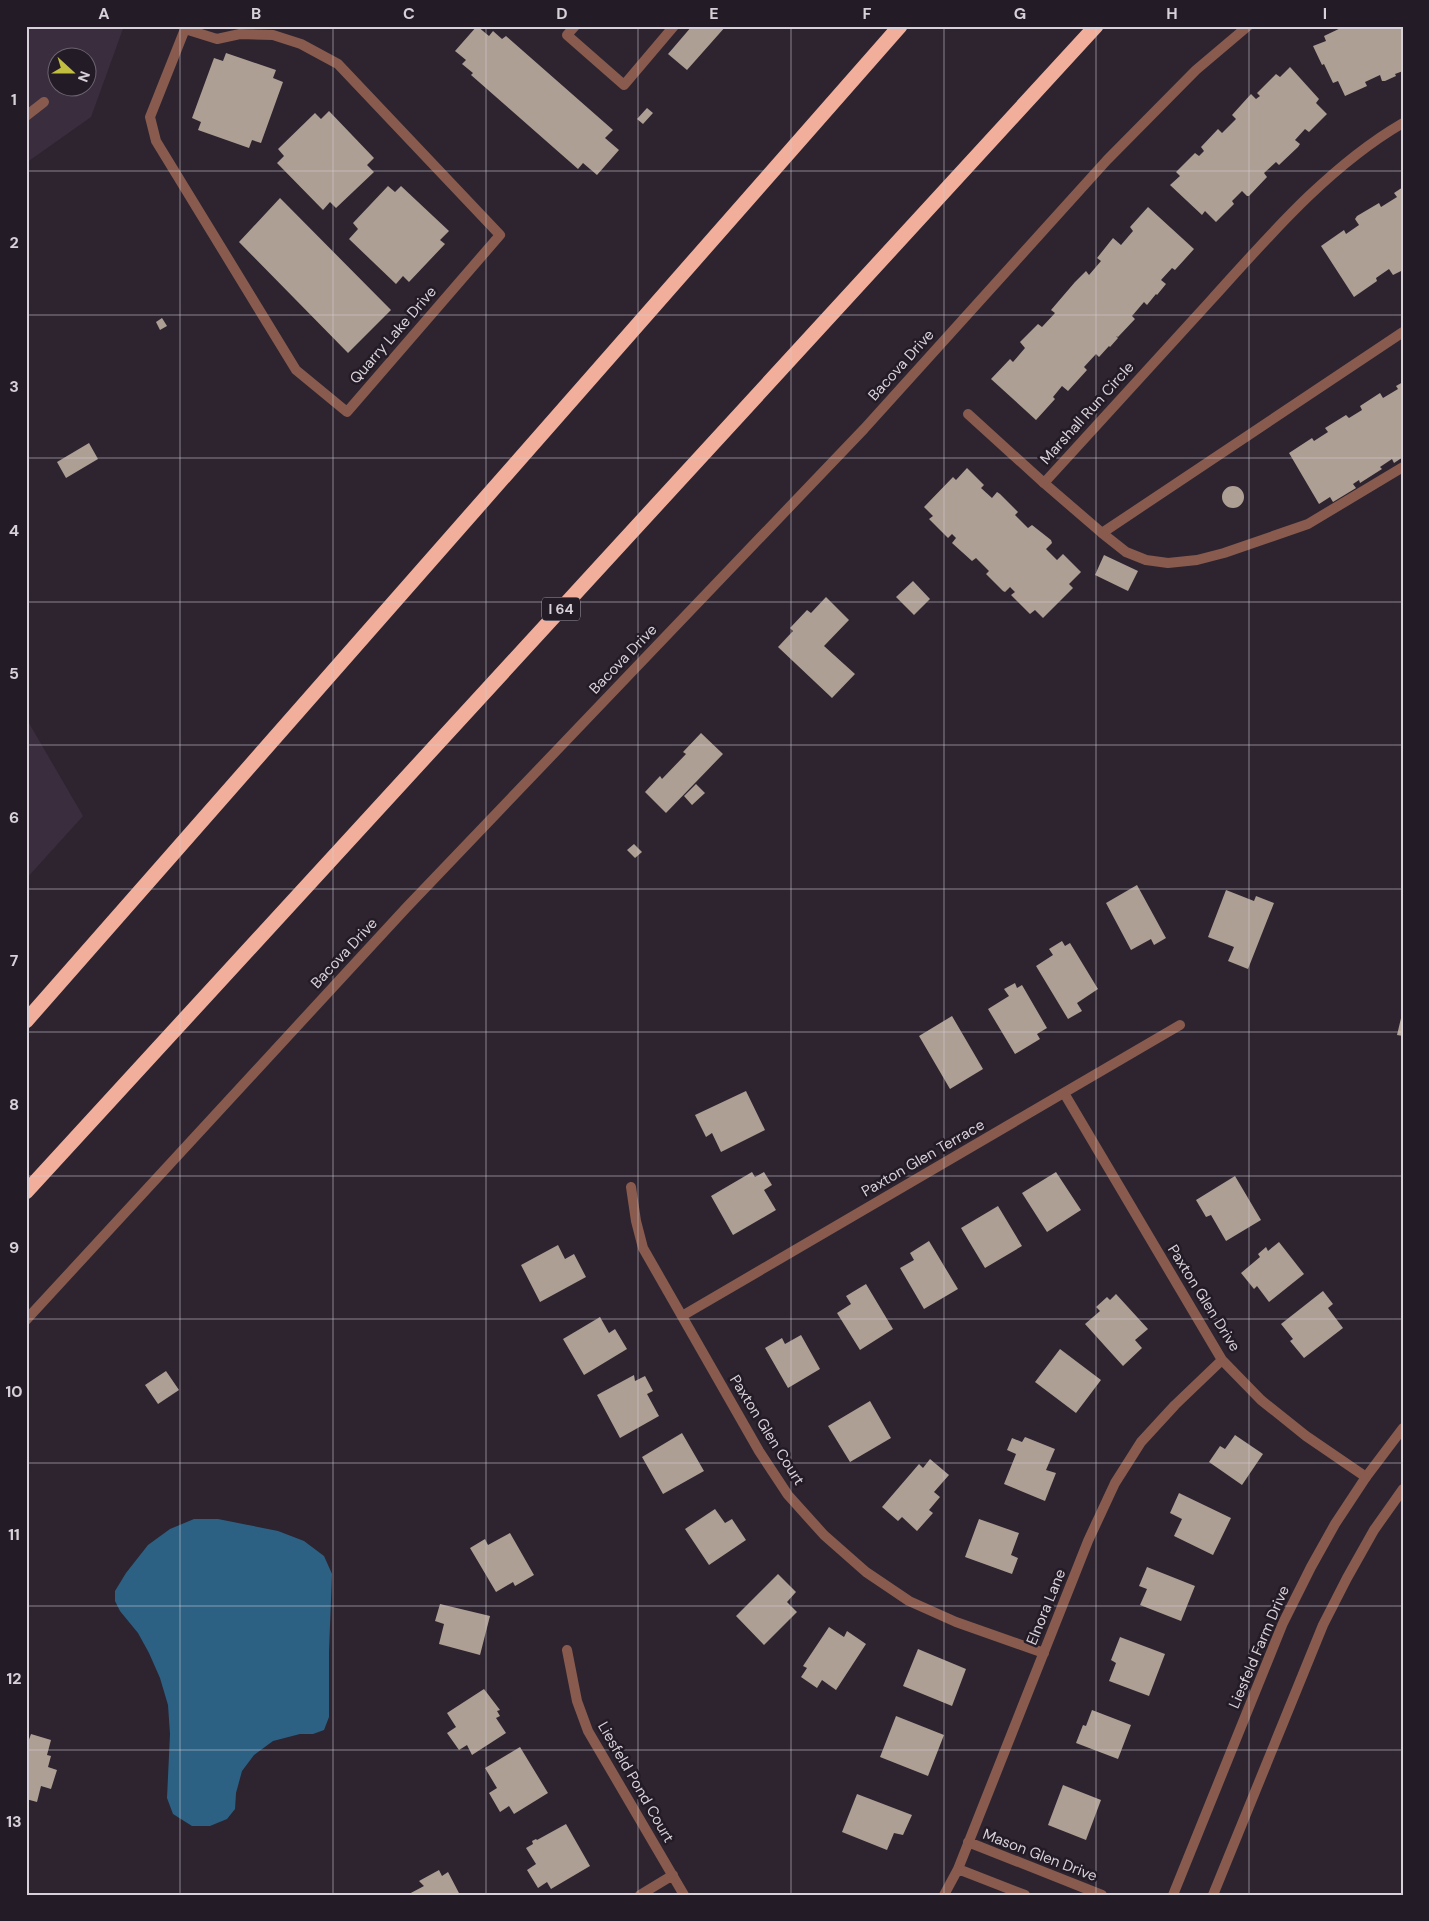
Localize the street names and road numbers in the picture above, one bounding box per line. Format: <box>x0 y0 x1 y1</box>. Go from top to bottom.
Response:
street label: Quarry Lake Drive <box>345 282 441 388</box>
street label: Bacova Drive <box>864 325 938 405</box>
street label: Marshall Run Circle <box>1036 357 1138 469</box>
road number: I 64 <box>542 598 580 620</box>
street label: Bacova Drive <box>585 620 661 698</box>
street label: Bacova Drive <box>306 913 382 993</box>
street label: Paxton Glen Terrace <box>858 1115 988 1201</box>
street label: Paxton Glen Drive <box>1163 1241 1245 1355</box>
street label: Paxton Glen Court <box>725 1371 809 1489</box>
street label: Elnora Lane <box>1022 1566 1070 1648</box>
street label: Liesfeld Farm Drive <box>1224 1582 1294 1712</box>
street label: Liesfeld Pond Court <box>593 1718 679 1846</box>
street label: Mason Glen Drive <box>980 1824 1100 1886</box>

